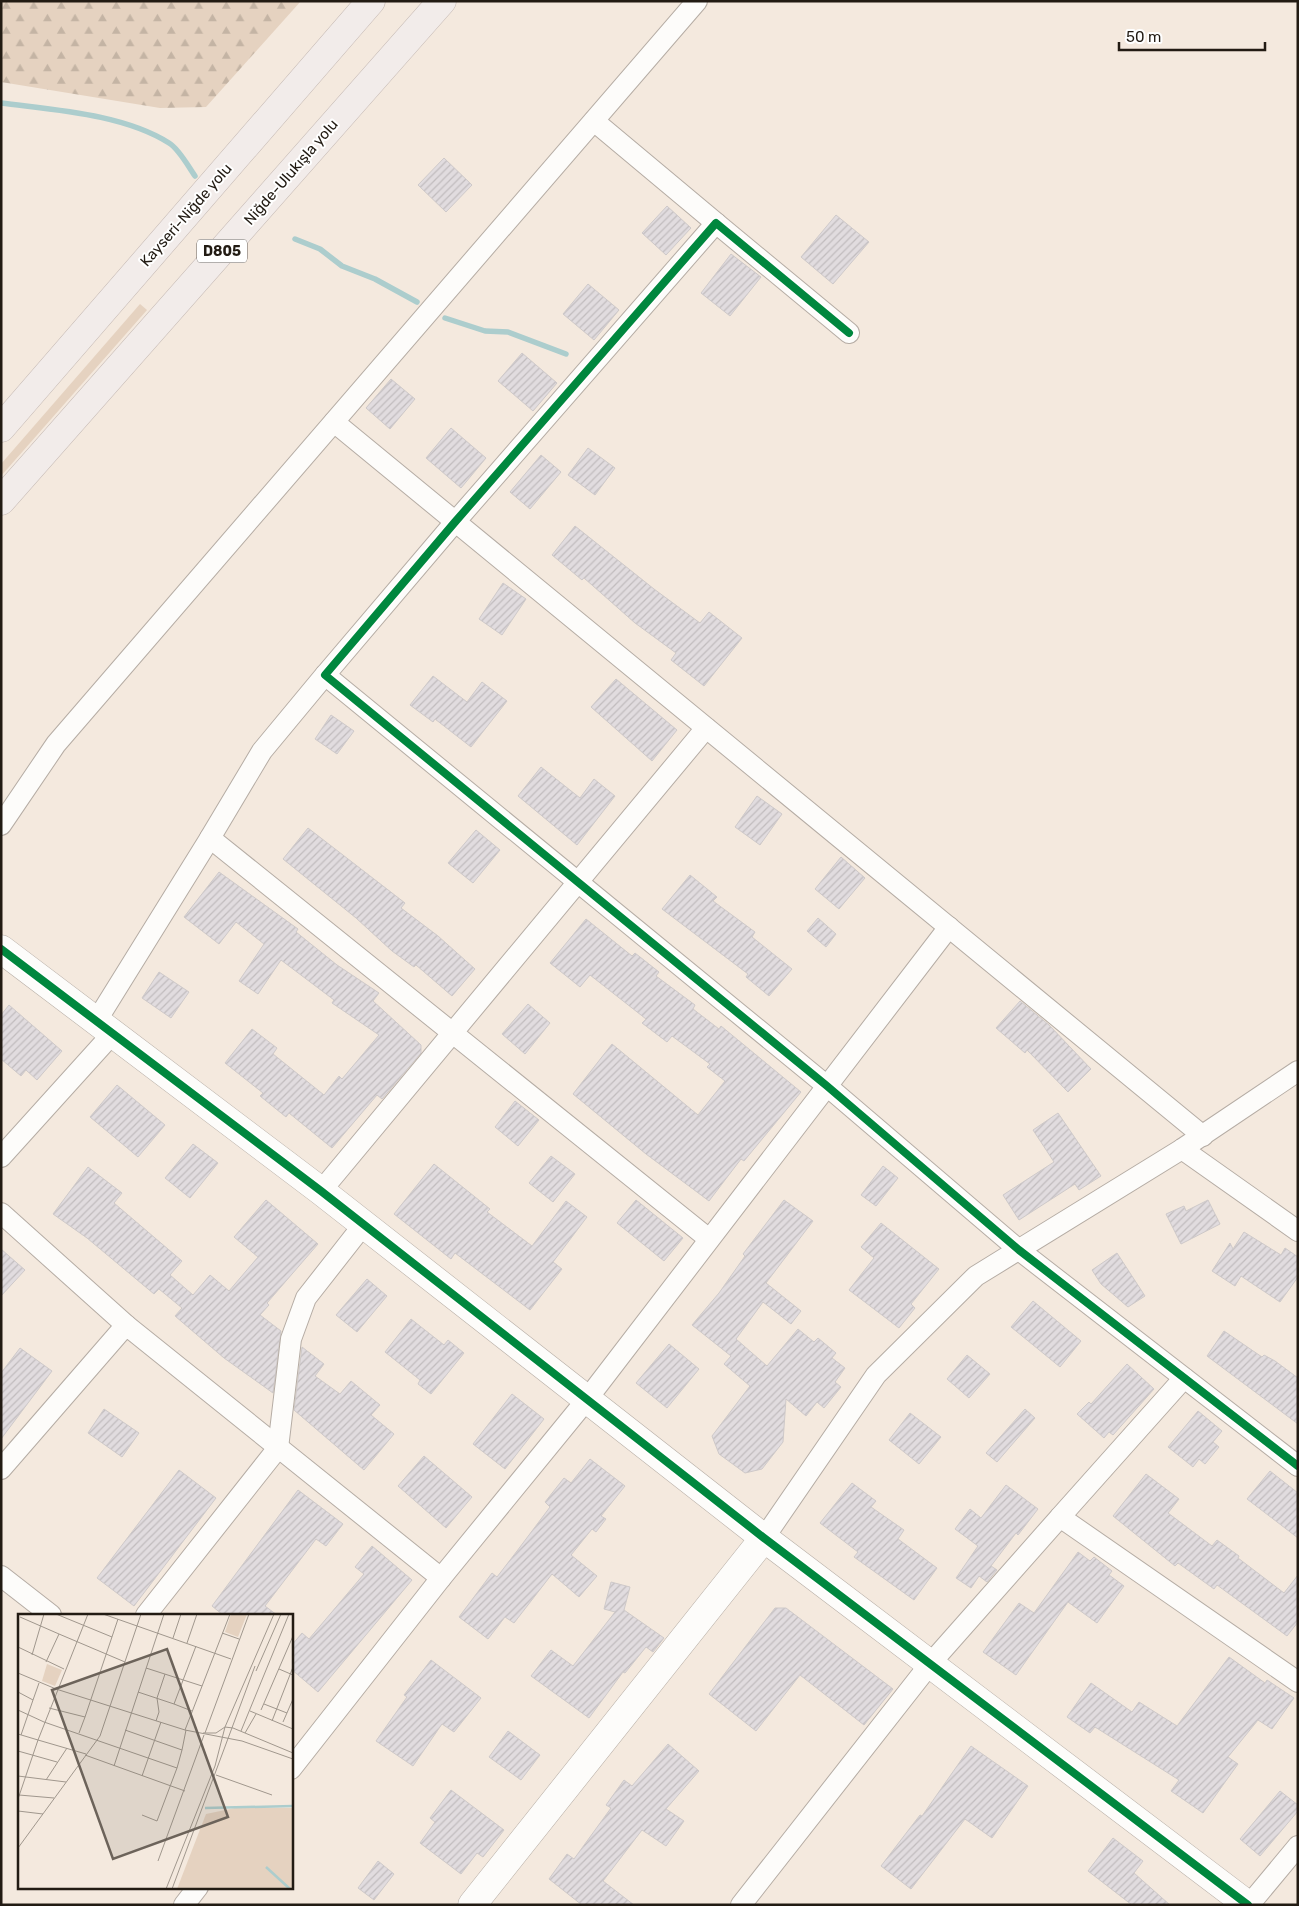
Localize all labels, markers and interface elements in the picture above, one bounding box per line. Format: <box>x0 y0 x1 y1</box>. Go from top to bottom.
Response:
scale bar <box>1119 20 1265 52</box>
text: 50 m <box>1126 28 1161 46</box>
street label: Niğde-Ulukışla yolu <box>240 115 342 229</box>
street label: Kayseri-Niğde yolu <box>136 160 236 270</box>
road number: D805 <box>197 240 247 262</box>
inset map <box>18 1614 292 1888</box>

